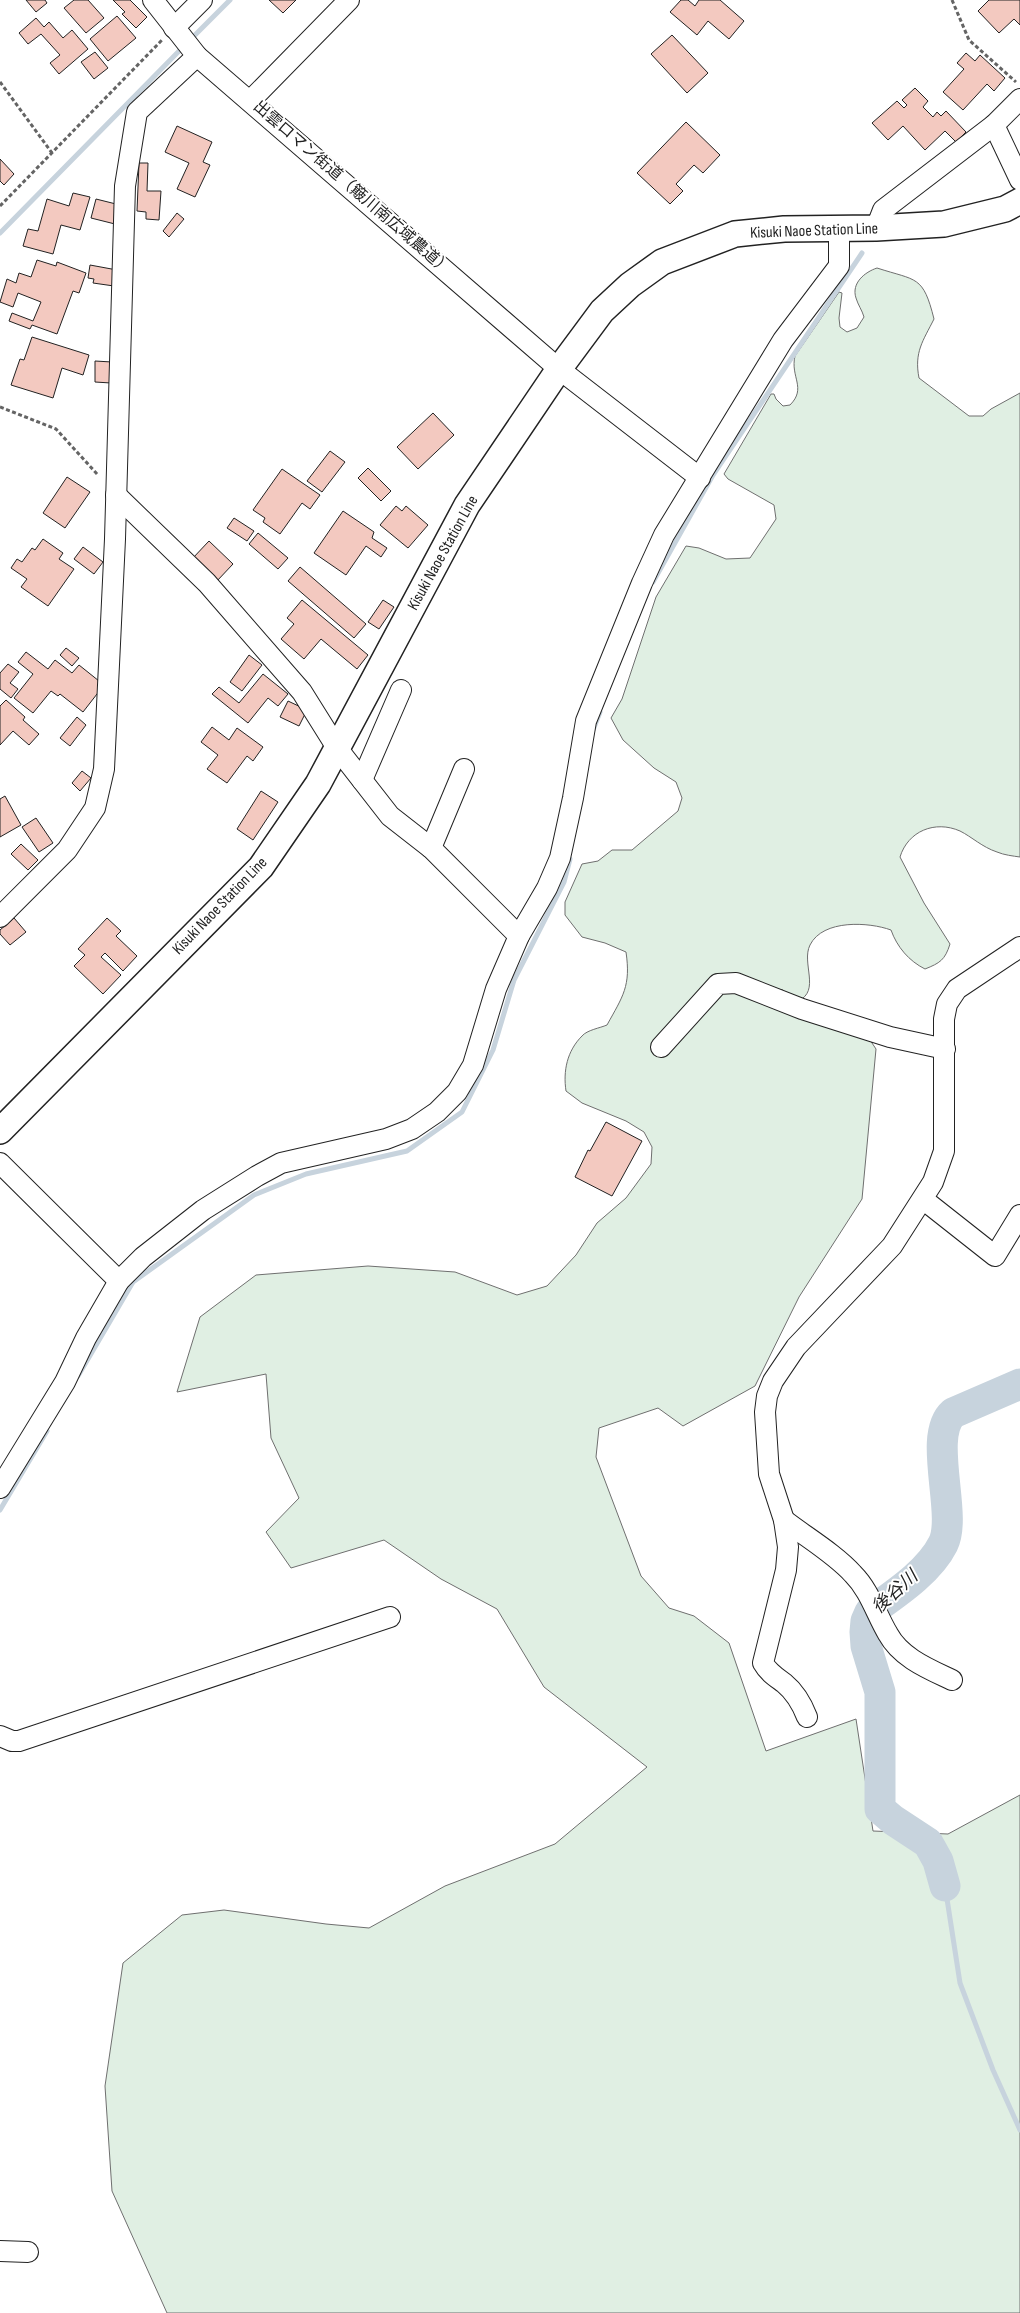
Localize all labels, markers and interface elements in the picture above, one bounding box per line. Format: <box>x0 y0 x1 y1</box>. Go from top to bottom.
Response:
street label: 出雲ロマン街道（簸川南広域農道） <box>249 97 455 279</box>
street label: Kisuki Naoe Station Line <box>750 219 878 243</box>
street label: Kisuki Naoe Station Line <box>404 492 482 614</box>
street label: Kisuki Naoe Station Line <box>169 853 271 959</box>
water label: 後谷川 <box>868 1565 924 1618</box>

